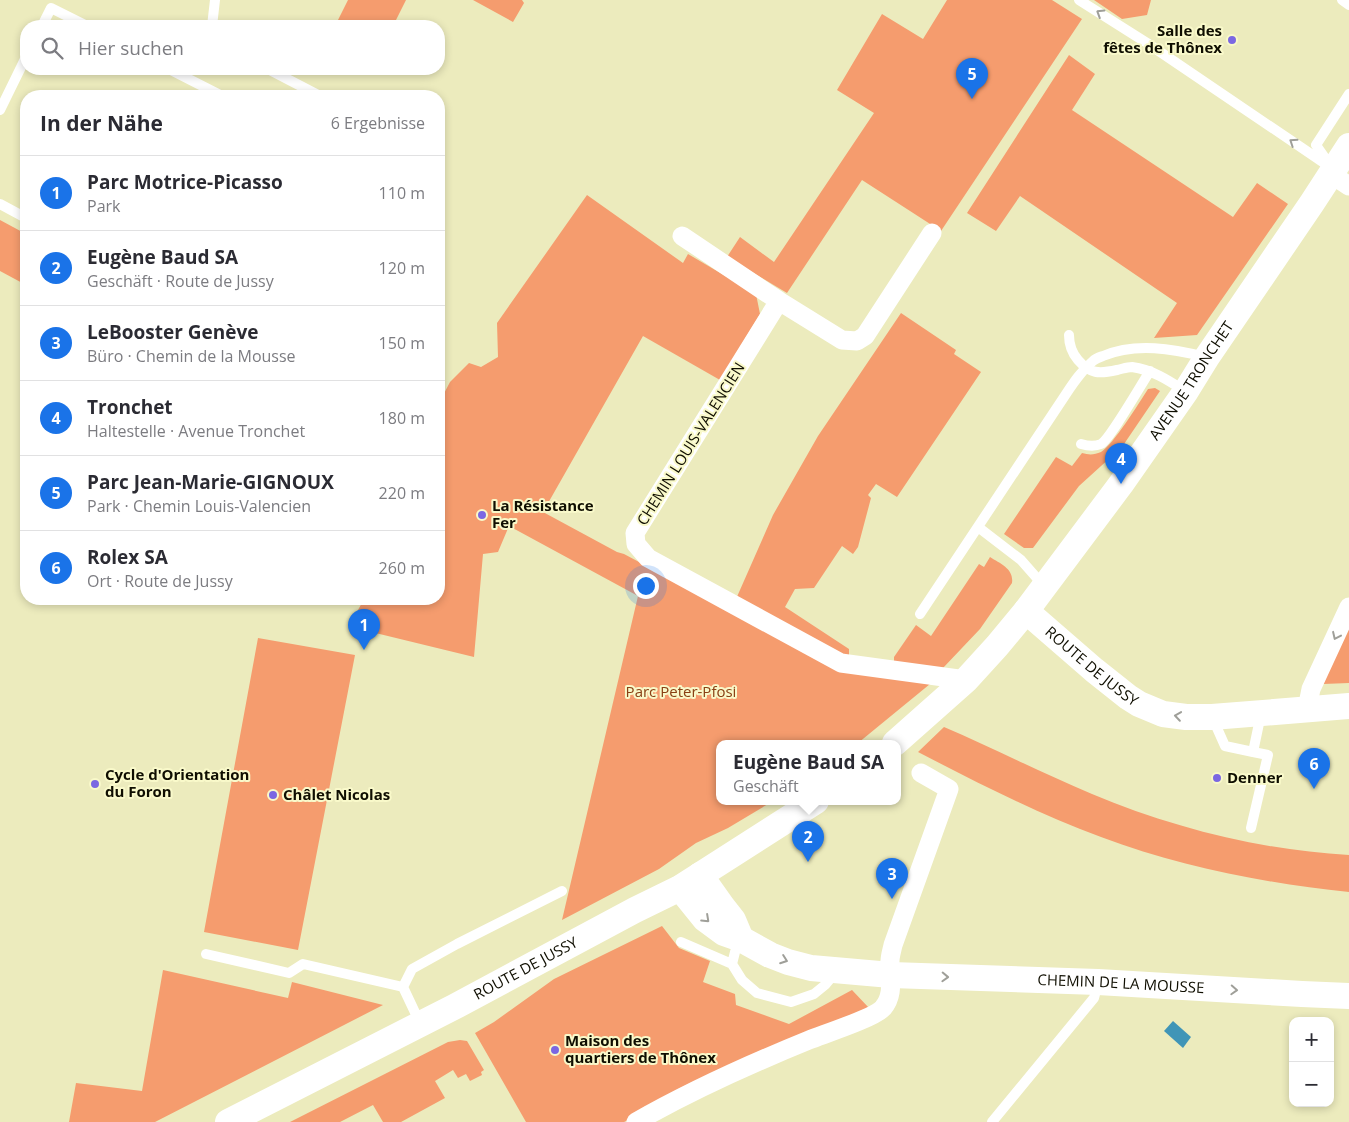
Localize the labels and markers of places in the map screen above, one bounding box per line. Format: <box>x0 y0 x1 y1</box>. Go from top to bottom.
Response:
place label: Salle des fêtes de Thônex <box>1103 20 1222 57</box>
marker: Salle des fêtes de Thônex <box>1226 34 1238 46</box>
pin: 5 <box>956 58 988 99</box>
pin: 4 <box>1105 443 1137 484</box>
place label: La Résistance Fer <box>492 495 594 532</box>
marker: La Résistance Fer <box>476 509 488 521</box>
pin: 1 <box>348 609 380 650</box>
pin: 6 <box>1298 748 1330 789</box>
place label: Cycle d'Orientation du Foron <box>105 764 249 801</box>
place label: Denner <box>1227 767 1283 787</box>
marker: Denner <box>1211 772 1223 784</box>
marker: Cycle d'Orientation du Foron <box>89 778 101 790</box>
place label: Châlet Nicolas <box>283 784 390 804</box>
marker: Châlet Nicolas <box>267 789 279 801</box>
pin: 2 <box>792 821 824 862</box>
pin: 3 <box>876 858 908 899</box>
place label: Maison des quartiers de Thônex <box>565 1030 716 1067</box>
marker: Maison des quartiers de Thônex <box>549 1044 561 1056</box>

